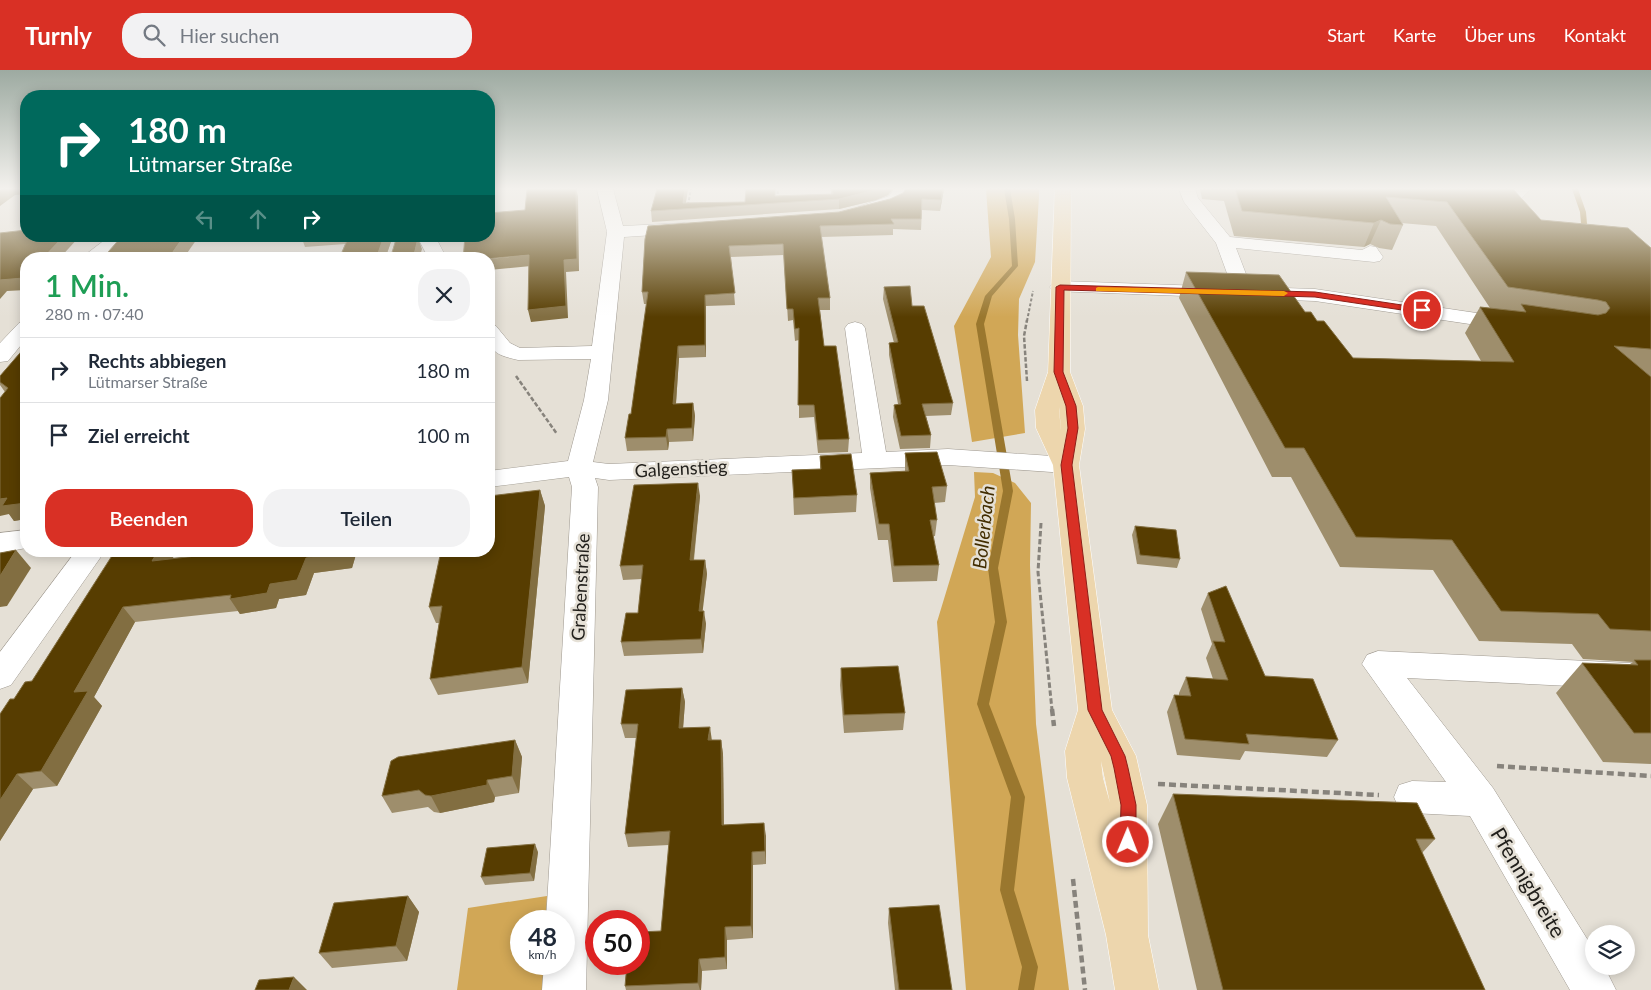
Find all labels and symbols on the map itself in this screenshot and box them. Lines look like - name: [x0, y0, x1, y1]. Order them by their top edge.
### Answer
- pin: [1401, 289, 1443, 331]
- street label: Galgenstieg: [634, 455, 728, 481]
- water label: Bollerbach: [967, 484, 999, 570]
- street label: Grabenstraße: [566, 533, 594, 641]
- position arrow: [1101, 815, 1153, 867]
- street label: Pfennigbreite: [1486, 823, 1572, 941]
- speed limit sign: 50: [585, 910, 650, 975]

